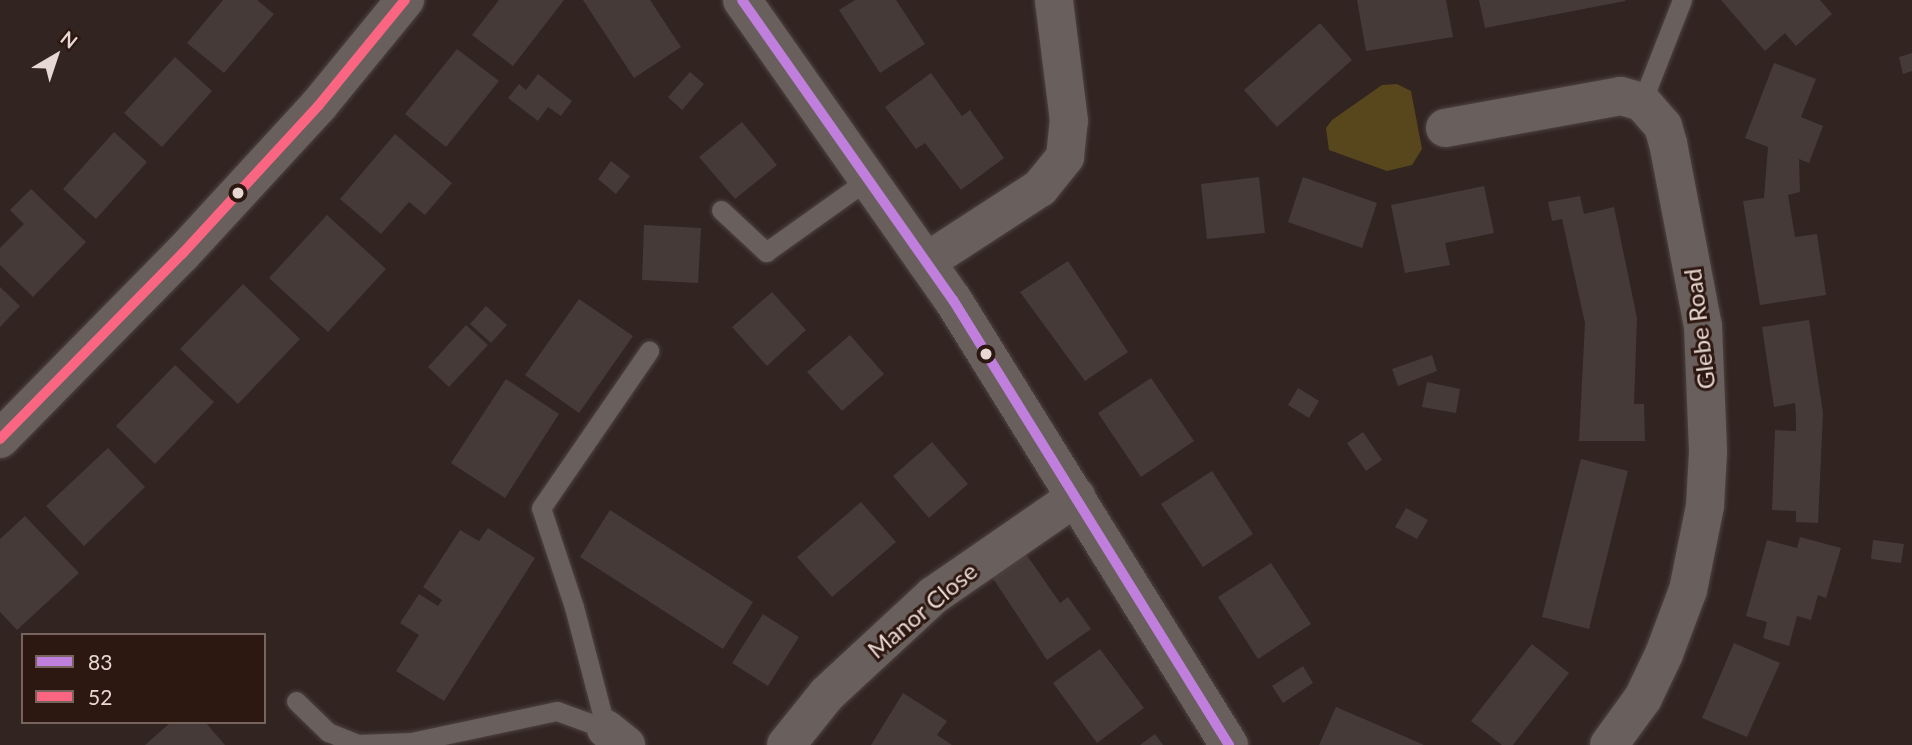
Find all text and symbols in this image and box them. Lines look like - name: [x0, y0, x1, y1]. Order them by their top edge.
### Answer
- north arrow: [21, 21, 91, 91]
- text: N: [57, 26, 82, 53]
- unlabelled marker: [231, 186, 245, 200]
- street label: Glebe Road: [1677, 267, 1721, 391]
- unlabelled marker: [979, 347, 993, 361]
- street label: Manor Close: [861, 556, 983, 664]
- legend: [21, 633, 266, 724]
- text: 83: [88, 649, 112, 674]
- text: 52: [88, 684, 112, 709]

